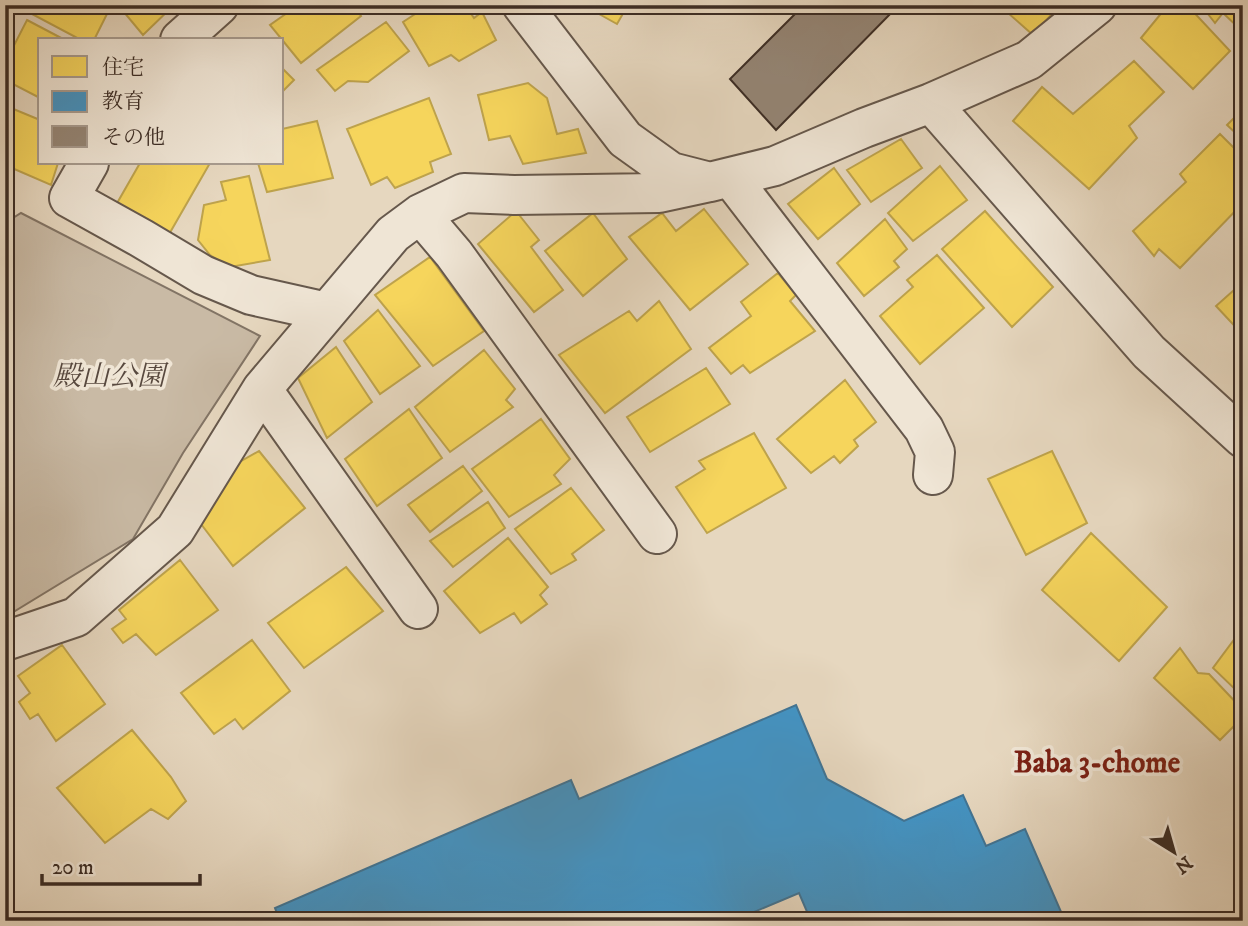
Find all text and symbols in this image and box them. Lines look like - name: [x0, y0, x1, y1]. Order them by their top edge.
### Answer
- legend: [38, 38, 284, 164]
- text: 住宅: [102, 55, 144, 81]
- text: 教育: [102, 89, 144, 115]
- text: その他: [102, 125, 165, 151]
- park label: 殿山公園: [53, 359, 169, 394]
- district label: Baba 3-chome: [1014, 745, 1181, 782]
- north arrow: [1140, 818, 1210, 888]
- scale bar: [42, 842, 200, 886]
- text: N: [1170, 850, 1196, 878]
- text: 20 m: [52, 855, 94, 881]

